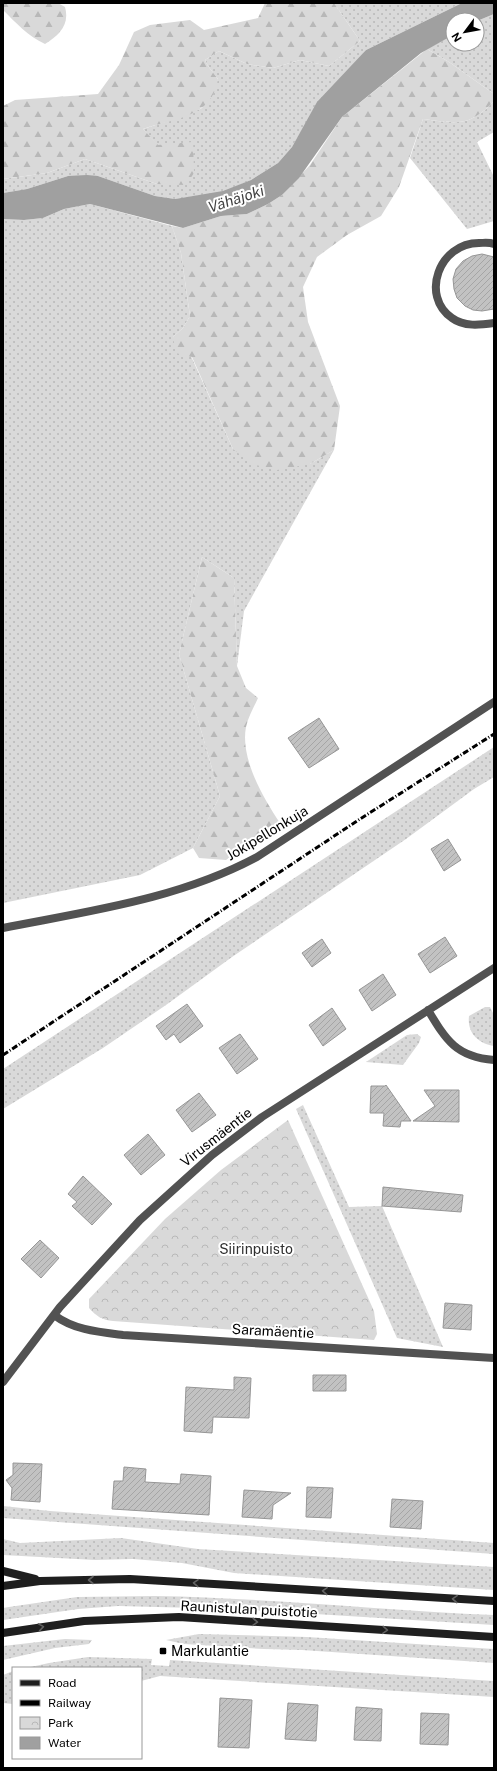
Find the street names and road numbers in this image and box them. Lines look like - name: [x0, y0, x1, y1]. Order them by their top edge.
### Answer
- street label: Jokipellonkuja: [223, 802, 311, 864]
- street label: Virusmäentie: [177, 1104, 255, 1170]
- street label: Saramäentie: [231, 1321, 315, 1341]
- street label: Raunistulan puistotie: [180, 1597, 318, 1621]

